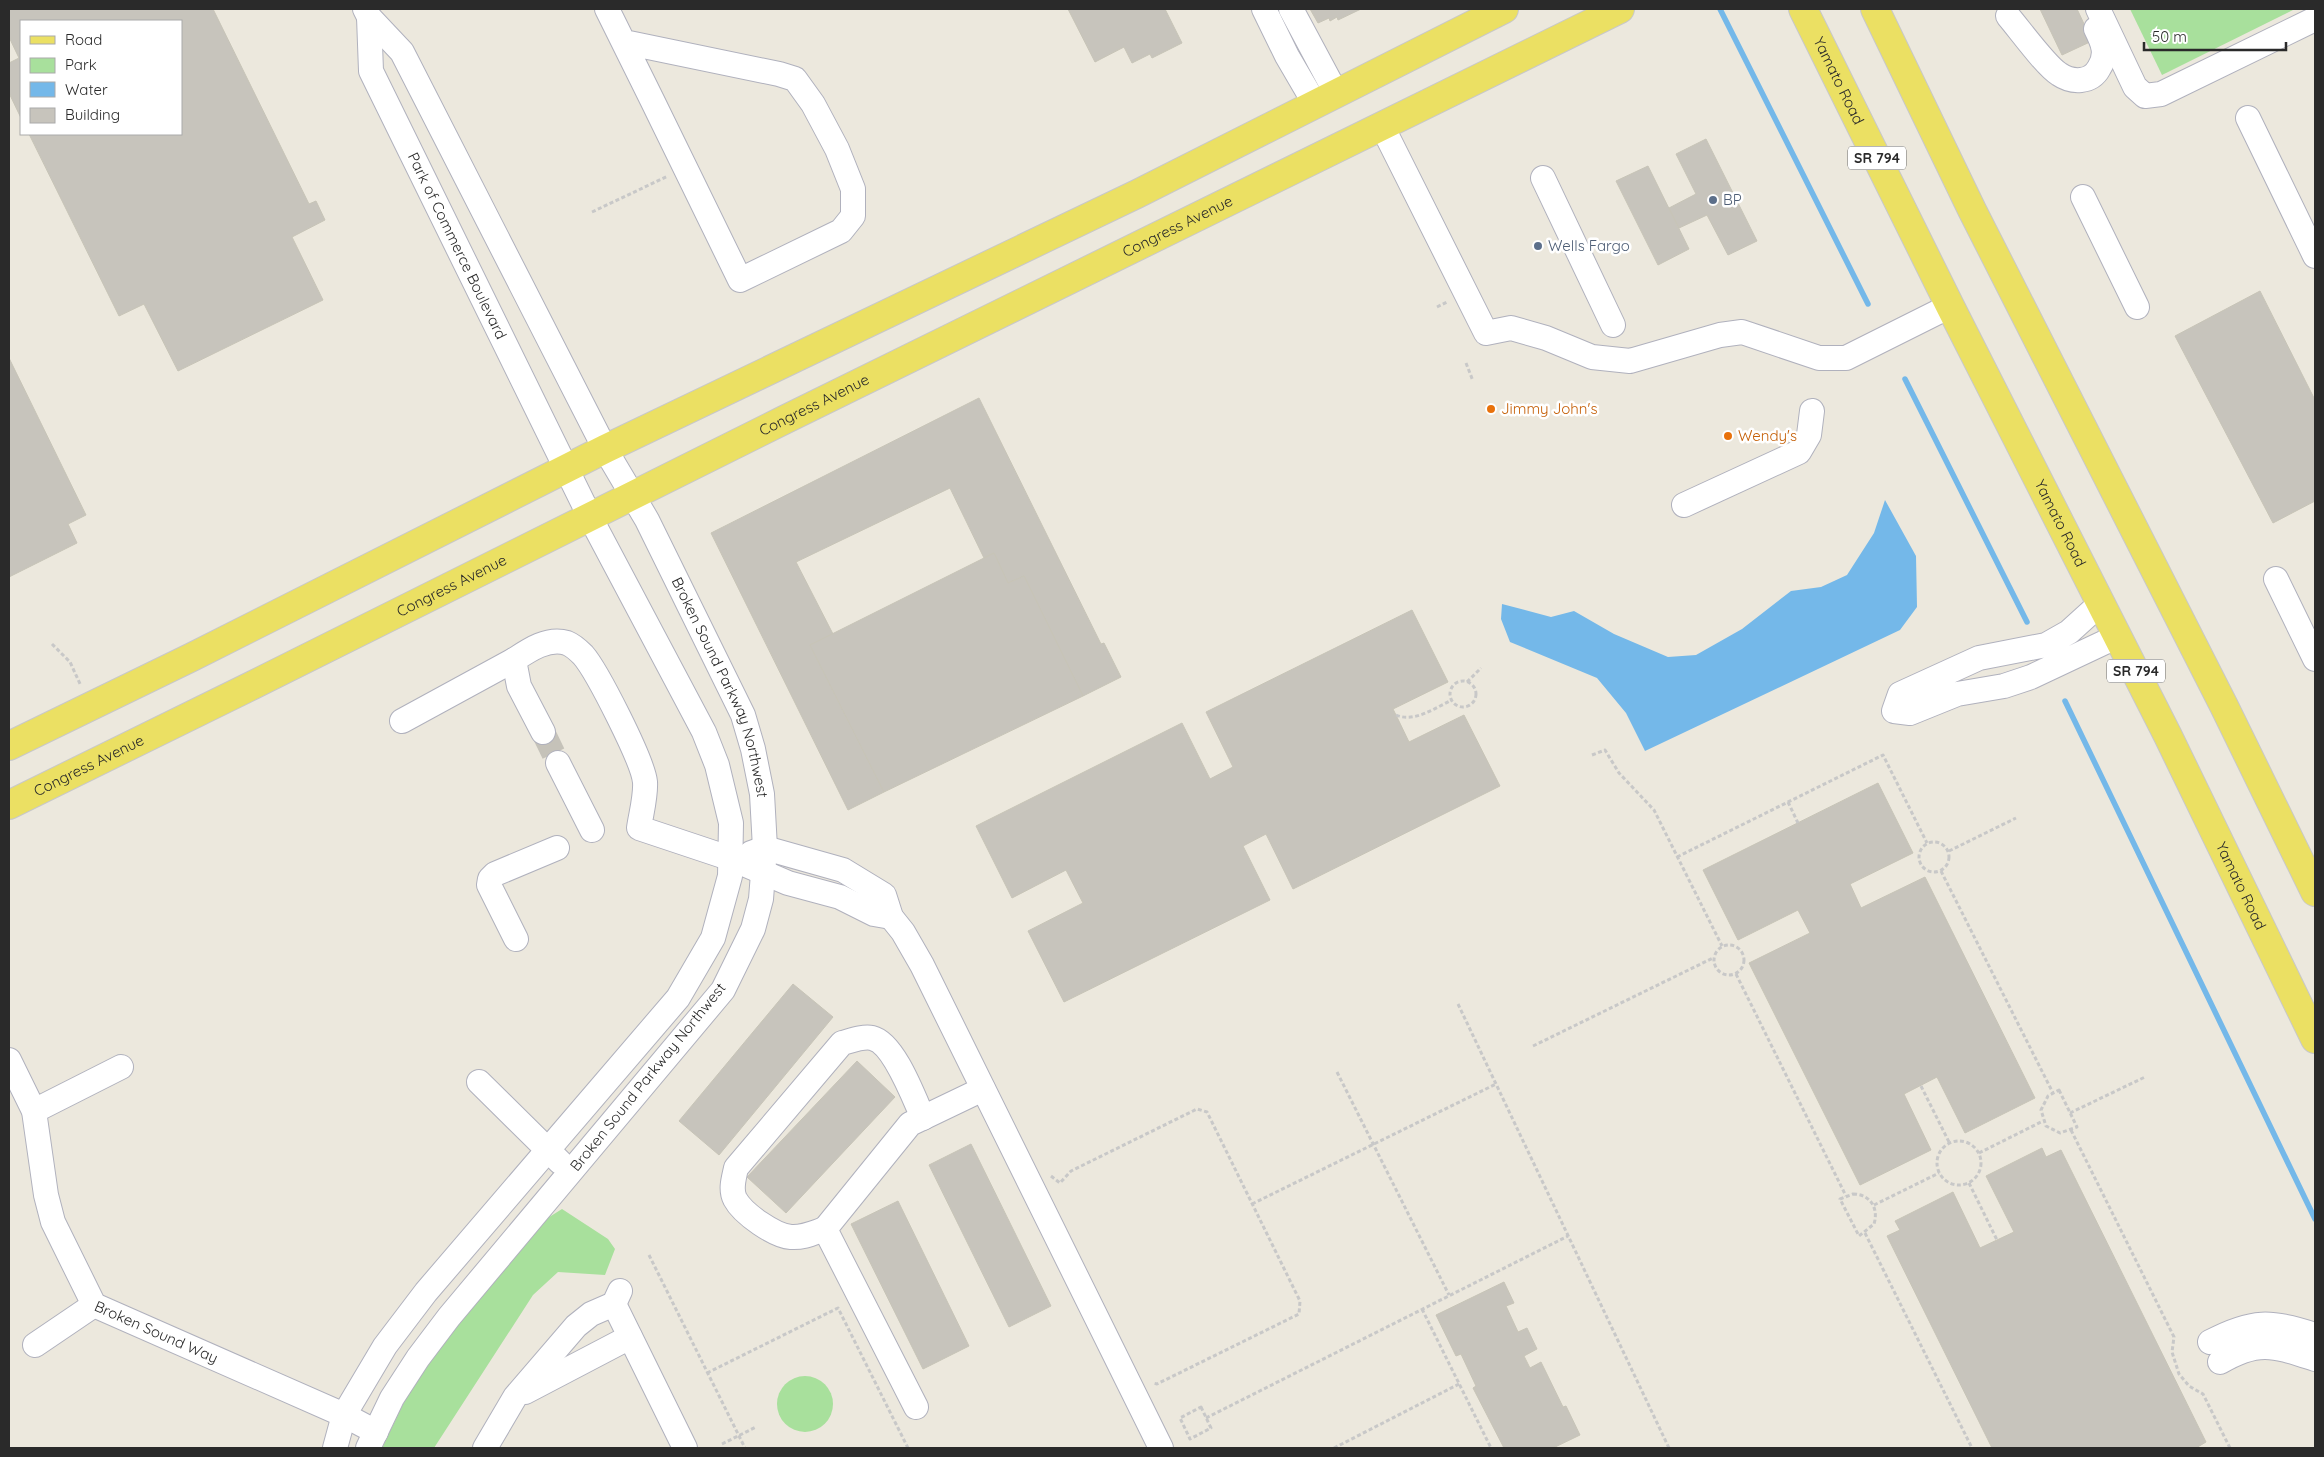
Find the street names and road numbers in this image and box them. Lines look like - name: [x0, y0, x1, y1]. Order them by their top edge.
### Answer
- street label: Yamato Road: [1809, 34, 1869, 127]
- road number: SR 794: [1848, 146, 1906, 170]
- street label: Park of Commerce Boulevard: [404, 149, 511, 342]
- street label: Congress Avenue: [1119, 191, 1236, 261]
- street label: Congress Avenue: [756, 370, 872, 440]
- street label: Yamato Road: [2031, 476, 2091, 570]
- street label: Congress Avenue: [393, 550, 510, 621]
- street label: Broken Sound Parkway Northwest: [668, 574, 772, 798]
- road number: SR 794: [2107, 659, 2165, 682]
- street label: Congress Avenue: [30, 730, 147, 800]
- street label: Yamato Road: [2212, 839, 2270, 933]
- street label: Broken Sound Parkway Northwest: [566, 979, 730, 1175]
- street label: Broken Sound Way: [92, 1296, 221, 1367]

